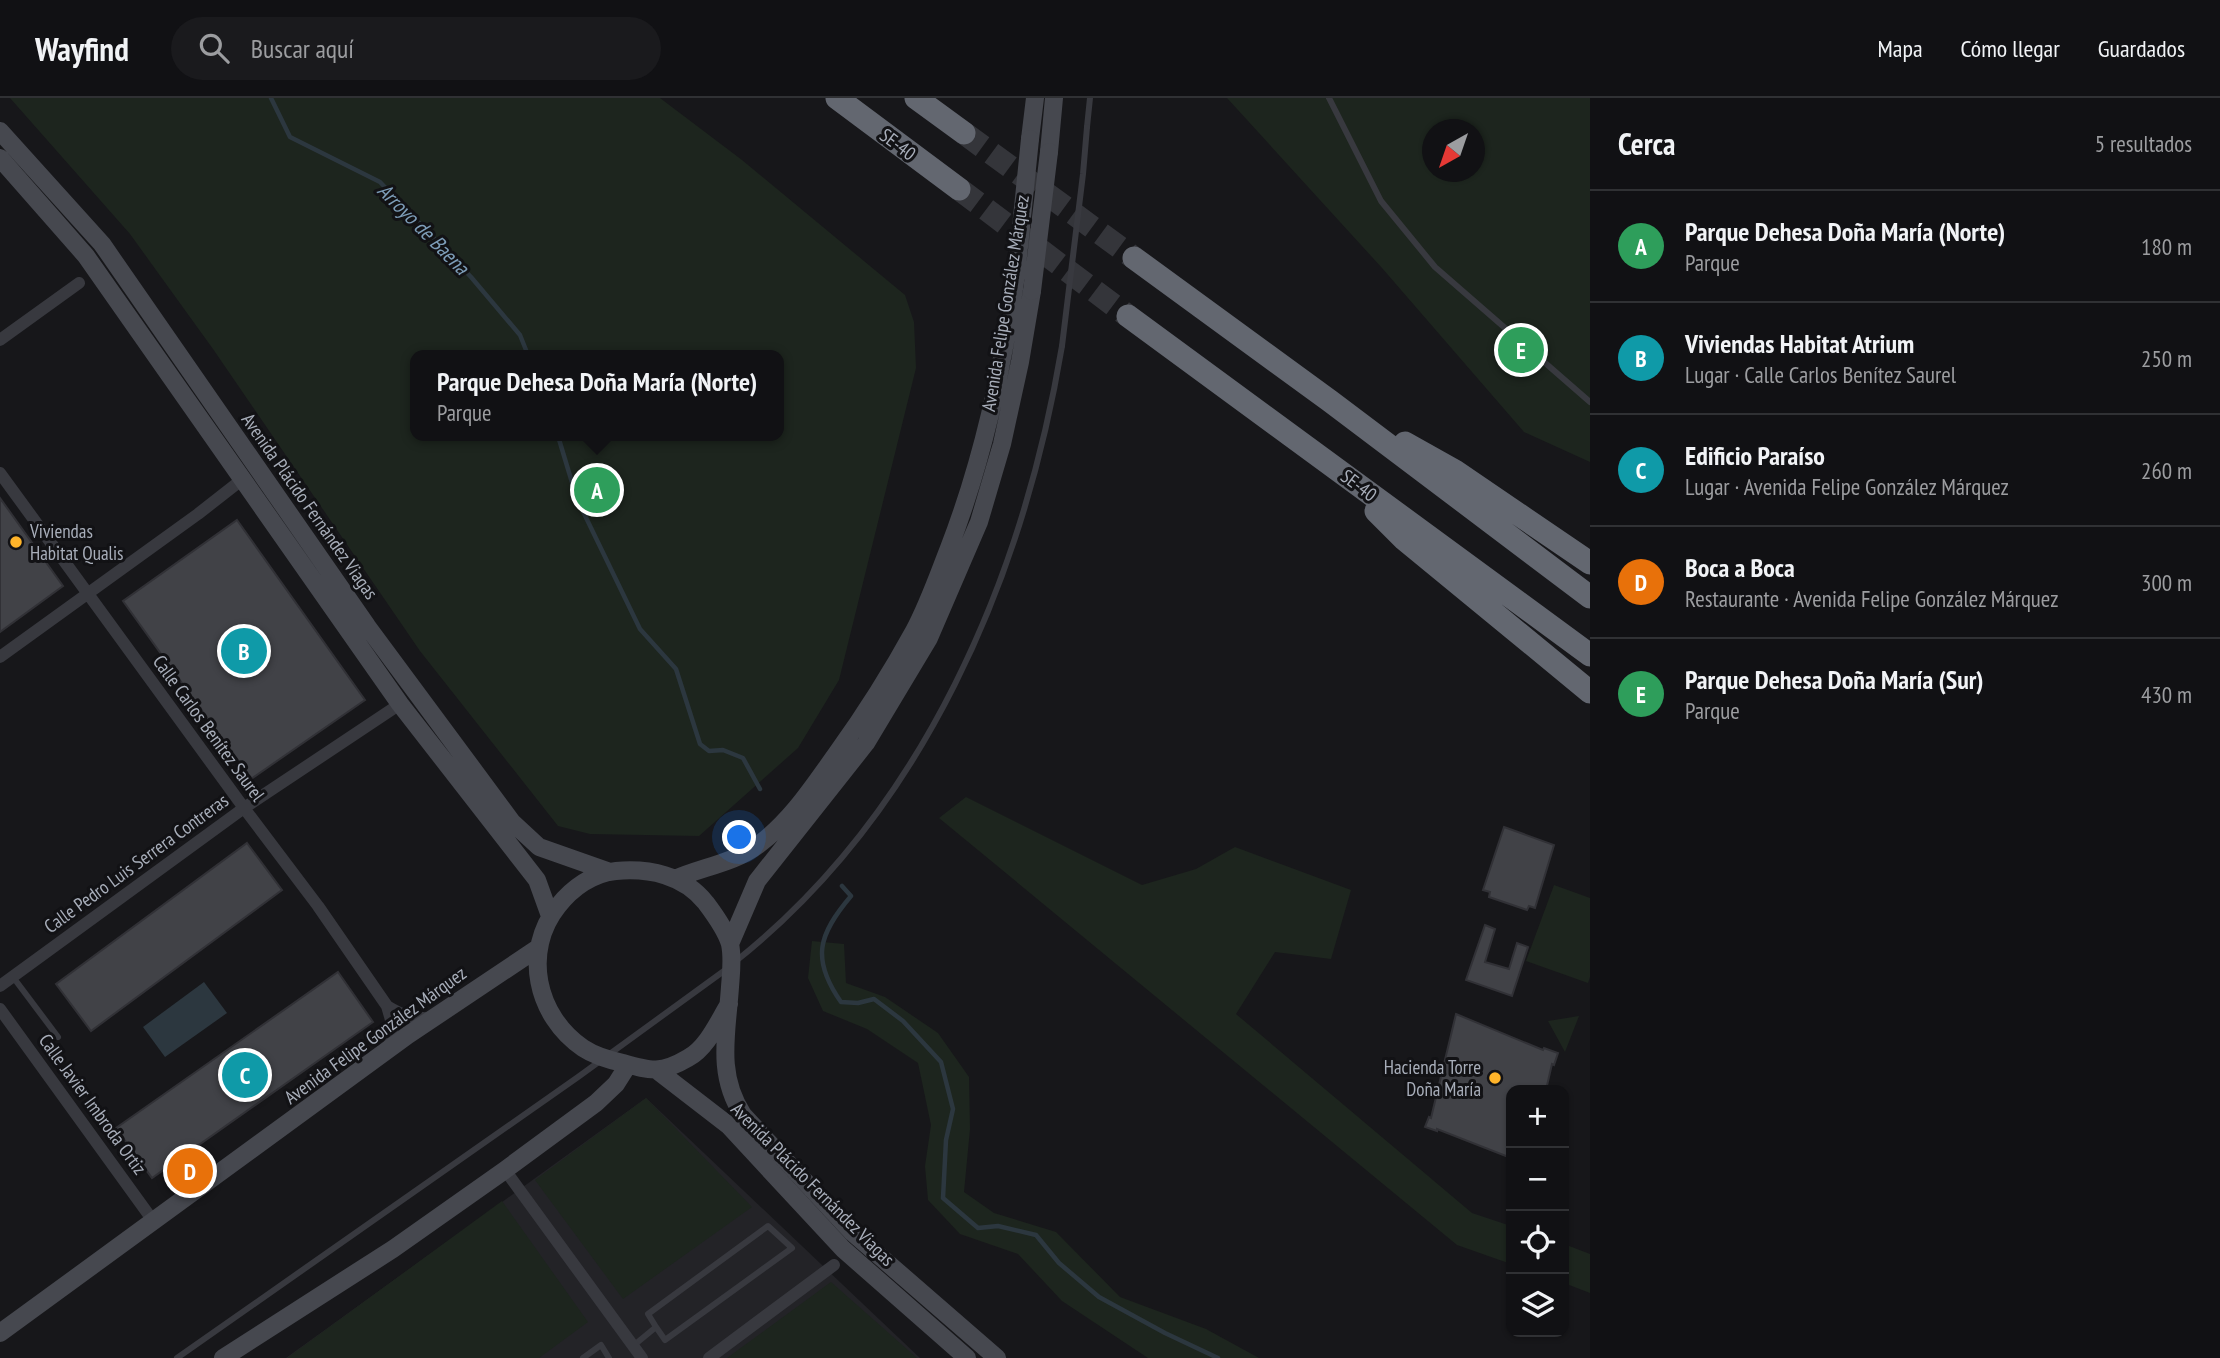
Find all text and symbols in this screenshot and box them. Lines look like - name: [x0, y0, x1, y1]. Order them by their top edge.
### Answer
- search box: [171, 17, 661, 80]
- text: Wayfind: [35, 27, 129, 70]
- icon: search: [195, 29, 233, 67]
- text: Buscar aquí: [251, 32, 354, 65]
- text: Mapa: [1878, 33, 1923, 64]
- text: Cómo llegar: [1961, 33, 2060, 64]
- text: Guardados: [2098, 33, 2185, 64]
- north arrow: [1422, 119, 1485, 182]
- street label: SE-40: [875, 123, 921, 165]
- text: Cerca: [1618, 124, 1675, 163]
- text: 5 resultados: [2095, 129, 2192, 158]
- water label: Arroyo de Baena: [372, 177, 476, 281]
- street label: Avenida Felipe González Márquez: [976, 193, 1034, 413]
- text: Parque Dehesa Doña María (Norte): [1685, 215, 2005, 248]
- text: A: [1635, 232, 1647, 261]
- text: 180 m: [2141, 232, 2192, 261]
- text: Parque: [1685, 248, 1740, 277]
- pin: E: [1498, 324, 1544, 376]
- text: Viviendas Habitat Atrium: [1685, 327, 1914, 360]
- text: B: [1635, 344, 1647, 373]
- text: 250 m: [2141, 344, 2192, 373]
- popup: [410, 350, 784, 441]
- text: Lugar · Calle Carlos Benítez Saurel: [1685, 360, 1956, 389]
- text: Parque Dehesa Doña María (Norte): [437, 365, 757, 398]
- text: Parque: [437, 398, 492, 427]
- street label: Avenida Plácido Fernández Viagas: [237, 408, 383, 604]
- text: Edificio Paraíso: [1685, 439, 1825, 472]
- text: C: [1636, 456, 1646, 485]
- text: 260 m: [2141, 456, 2192, 485]
- pin: A: [574, 464, 620, 516]
- street label: SE-40: [1336, 464, 1382, 506]
- text: Lugar · Avenida Felipe González Márquez: [1685, 472, 2009, 501]
- place label: Viviendas Habitat Qualis: [29, 519, 123, 565]
- marker: Viviendas Habitat Qualis: [8, 534, 24, 550]
- text: Boca a Boca: [1685, 551, 1795, 584]
- text: D: [1635, 568, 1647, 597]
- text: 300 m: [2141, 568, 2192, 597]
- text: Restaurante · Avenida Felipe González Márquez: [1685, 584, 2058, 613]
- pin: B: [221, 625, 267, 677]
- street label: Calle Carlos Benítez Saurel: [148, 650, 270, 806]
- text: Parque Dehesa Doña María (Sur): [1685, 663, 1984, 696]
- text: E: [1636, 680, 1646, 709]
- text: 430 m: [2141, 680, 2192, 709]
- text: Parque: [1685, 696, 1740, 725]
- street label: Calle Pedro Luis Serrera Contreras: [39, 788, 233, 938]
- your location: [722, 820, 756, 854]
- street label: Avenida Felipe González Márquez: [279, 961, 471, 1109]
- street label: Calle Javier Imbroda Ortiz: [34, 1029, 152, 1179]
- pin: C: [222, 1049, 268, 1101]
- place label: Hacienda Torre Doña María: [1384, 1055, 1481, 1101]
- marker: Hacienda Torre Doña María: [1487, 1070, 1503, 1086]
- map controls: [1506, 1085, 1569, 1337]
- button: +: [1506, 1085, 1569, 1148]
- street label: Avenida Plácido Fernández Viagas: [726, 1097, 900, 1271]
- pin: D: [167, 1145, 213, 1197]
- button: −: [1506, 1148, 1569, 1211]
- button: locate: [1506, 1211, 1569, 1274]
- button: layers: [1506, 1274, 1569, 1337]

